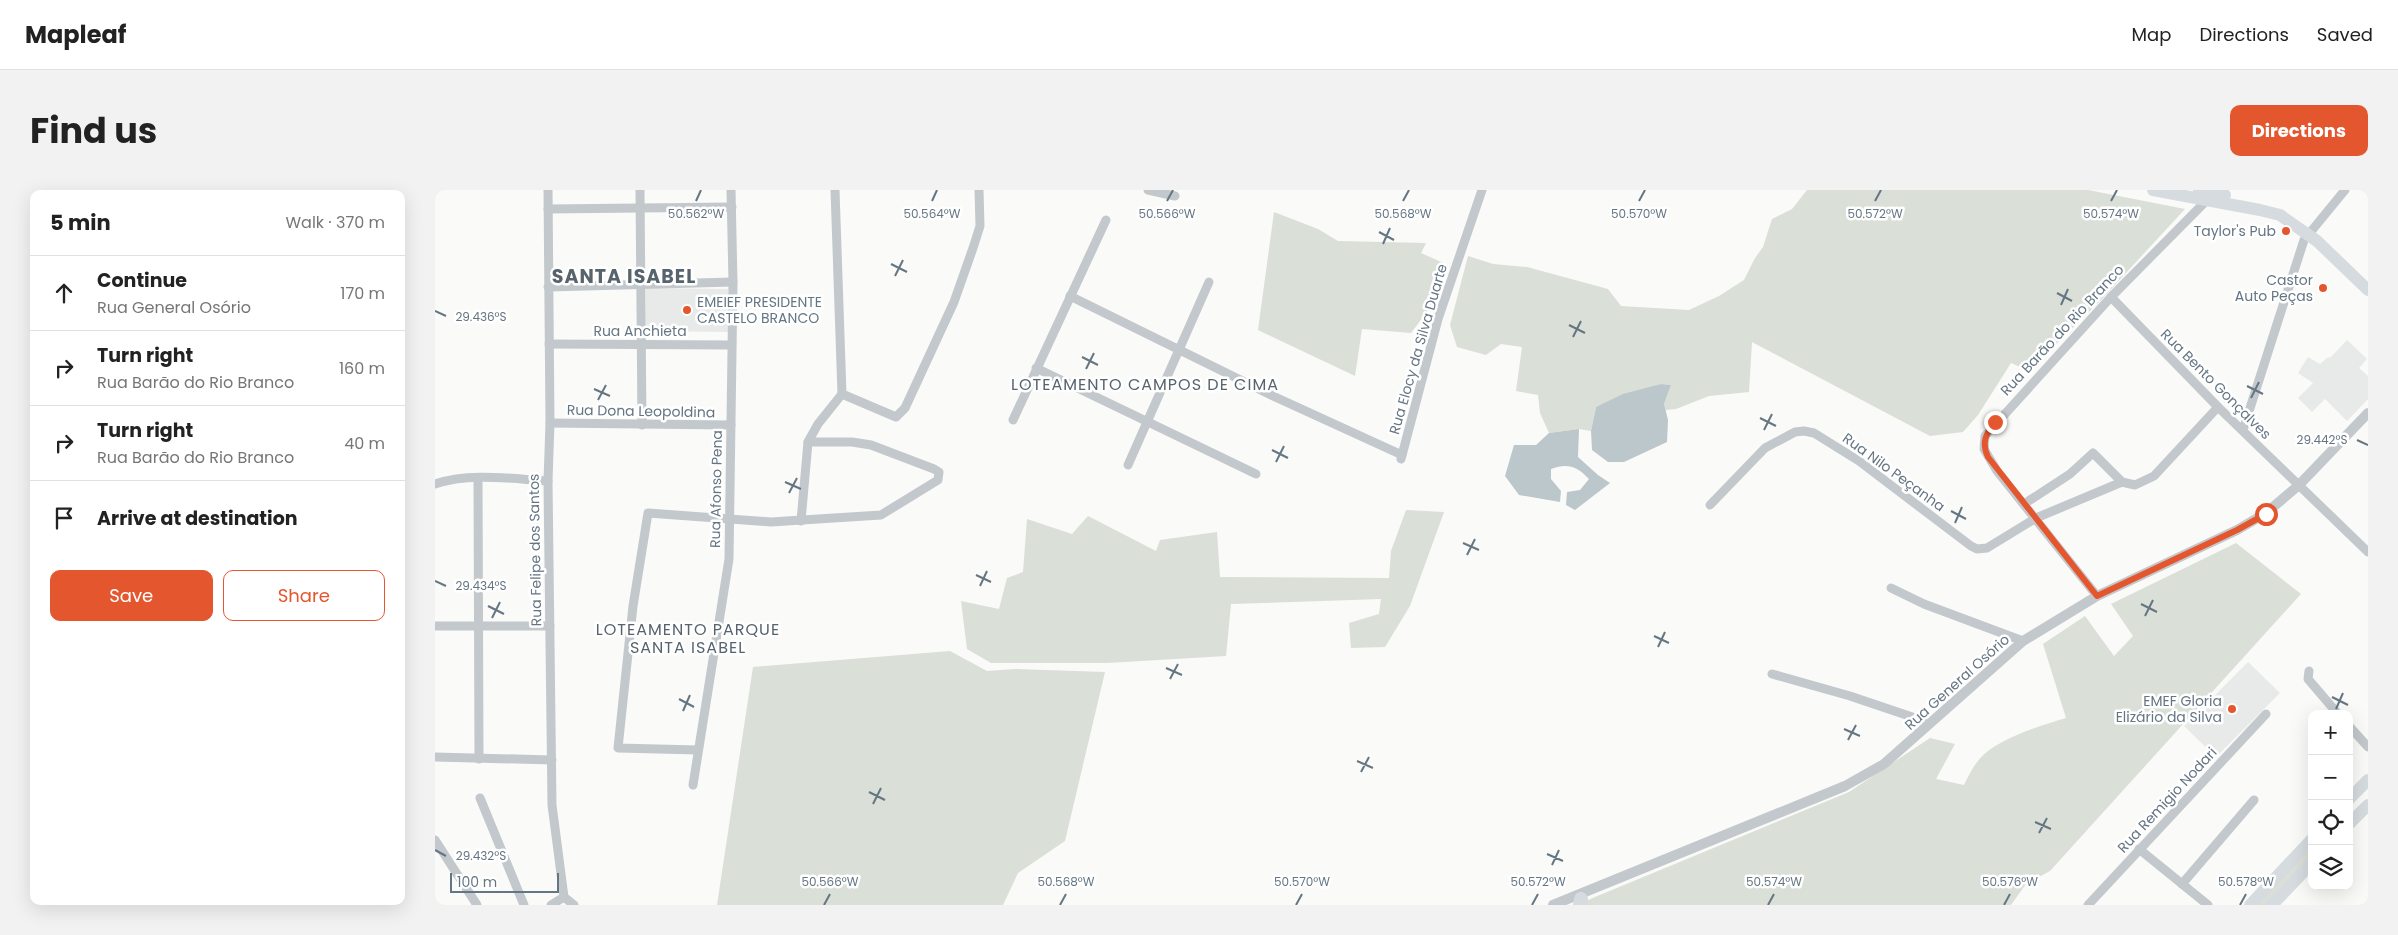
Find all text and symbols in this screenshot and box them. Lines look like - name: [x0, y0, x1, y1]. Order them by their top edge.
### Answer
- text: Mapleaf: [25, 18, 126, 51]
- text: Map: [2132, 22, 2171, 47]
- text: Directions: [2199, 22, 2289, 47]
- text: Saved: [2317, 22, 2373, 47]
- button: Directions: [2230, 105, 2368, 156]
- text: Find us: [30, 106, 157, 155]
- text: 50.562°W: [668, 205, 724, 222]
- text: 50.564°W: [904, 205, 961, 222]
- text: 50.566°W: [1138, 205, 1196, 222]
- text: 50.568°W: [1375, 205, 1432, 222]
- text: 50.570°W: [1611, 205, 1667, 222]
- text: 50.572°W: [1847, 205, 1903, 222]
- text: 50.574°W: [2083, 205, 2139, 222]
- text: 5 min: [50, 208, 111, 237]
- text: Walk · 370 m: [285, 211, 385, 234]
- place label: Taylor's Pub: [2194, 221, 2276, 241]
- marker: Taylor's Pub: [2280, 225, 2292, 237]
- street label: Rua Barão do Rio Branco: [1996, 260, 2128, 400]
- street label: Rua Elocy da Silva Duarte: [1384, 261, 1452, 437]
- district label: SANTA ISABEL: [552, 263, 696, 290]
- text: Continue: [97, 267, 187, 294]
- place label: Castor Auto Peças: [2235, 270, 2313, 306]
- icon: ahead: [50, 279, 78, 307]
- text: 170 m: [340, 282, 385, 305]
- marker: Castor Auto Peças: [2317, 282, 2329, 294]
- place label: EMEIEF PRESIDENTE CASTELO BRANCO: [697, 292, 822, 328]
- text: Rua General Osório: [97, 296, 251, 319]
- marker: EMEIEF PRESIDENTE CASTELO BRANCO: [681, 304, 693, 316]
- text: 29.436°S: [455, 308, 507, 325]
- street label: Rua Anchieta: [593, 321, 687, 341]
- street label: Rua Bento Gonçalves: [2156, 324, 2276, 444]
- text: Turn right: [97, 342, 193, 369]
- icon: right: [50, 354, 78, 382]
- text: 160 m: [339, 357, 385, 380]
- text: Rua Barão do Rio Branco: [97, 371, 294, 394]
- district label: LOTEAMENTO CAMPOS DE CIMA: [1011, 373, 1279, 396]
- street label: Rua Dona Leopoldina: [567, 400, 715, 422]
- route end: [1984, 411, 2007, 434]
- text: Turn right: [97, 417, 193, 444]
- street label: Rua Nilo Peçanha: [1839, 428, 1949, 516]
- icon: right: [50, 429, 78, 457]
- street label: Rua Afonso Pena: [705, 430, 727, 548]
- text: 29.442°S: [2297, 431, 2347, 448]
- text: 40 m: [344, 432, 385, 455]
- text: Rua Barão do Rio Branco: [97, 446, 294, 469]
- street label: Rua Felipe dos Santos: [524, 474, 546, 626]
- route start: [2255, 503, 2278, 526]
- icon: arrive: [50, 504, 78, 532]
- text: Arrive at destination: [97, 505, 298, 532]
- button: Save: [50, 570, 213, 621]
- button: Share: [223, 570, 385, 621]
- text: 29.434°S: [455, 577, 507, 594]
- district label: LOTEAMENTO PARQUE SANTA ISABEL: [596, 618, 780, 659]
- street label: Rua General Osório: [1900, 629, 2014, 734]
- place label: EMEF Gloria Elizário da Silva: [2116, 691, 2222, 727]
- marker: EMEF Gloria Elizário da Silva: [2226, 703, 2238, 715]
- map controls: [2308, 710, 2353, 890]
- button: +: [2308, 710, 2353, 755]
- street label: Rua Remigio Nodari: [2113, 743, 2221, 857]
- button: −: [2308, 755, 2353, 800]
- button: locate: [2308, 800, 2353, 845]
- button: layers: [2308, 845, 2353, 890]
- text: 29.432°S: [456, 847, 506, 864]
- scale bar: [450, 870, 559, 893]
- text: 100 m: [457, 872, 497, 892]
- text: 50.566°W: [801, 873, 859, 890]
- text: 50.568°W: [1038, 873, 1095, 890]
- text: 50.570°W: [1274, 873, 1330, 890]
- text: 50.572°W: [1510, 873, 1566, 890]
- text: 50.574°W: [1746, 873, 1802, 890]
- text: 50.576°W: [1982, 873, 2038, 890]
- text: 50.578°W: [2218, 873, 2274, 890]

